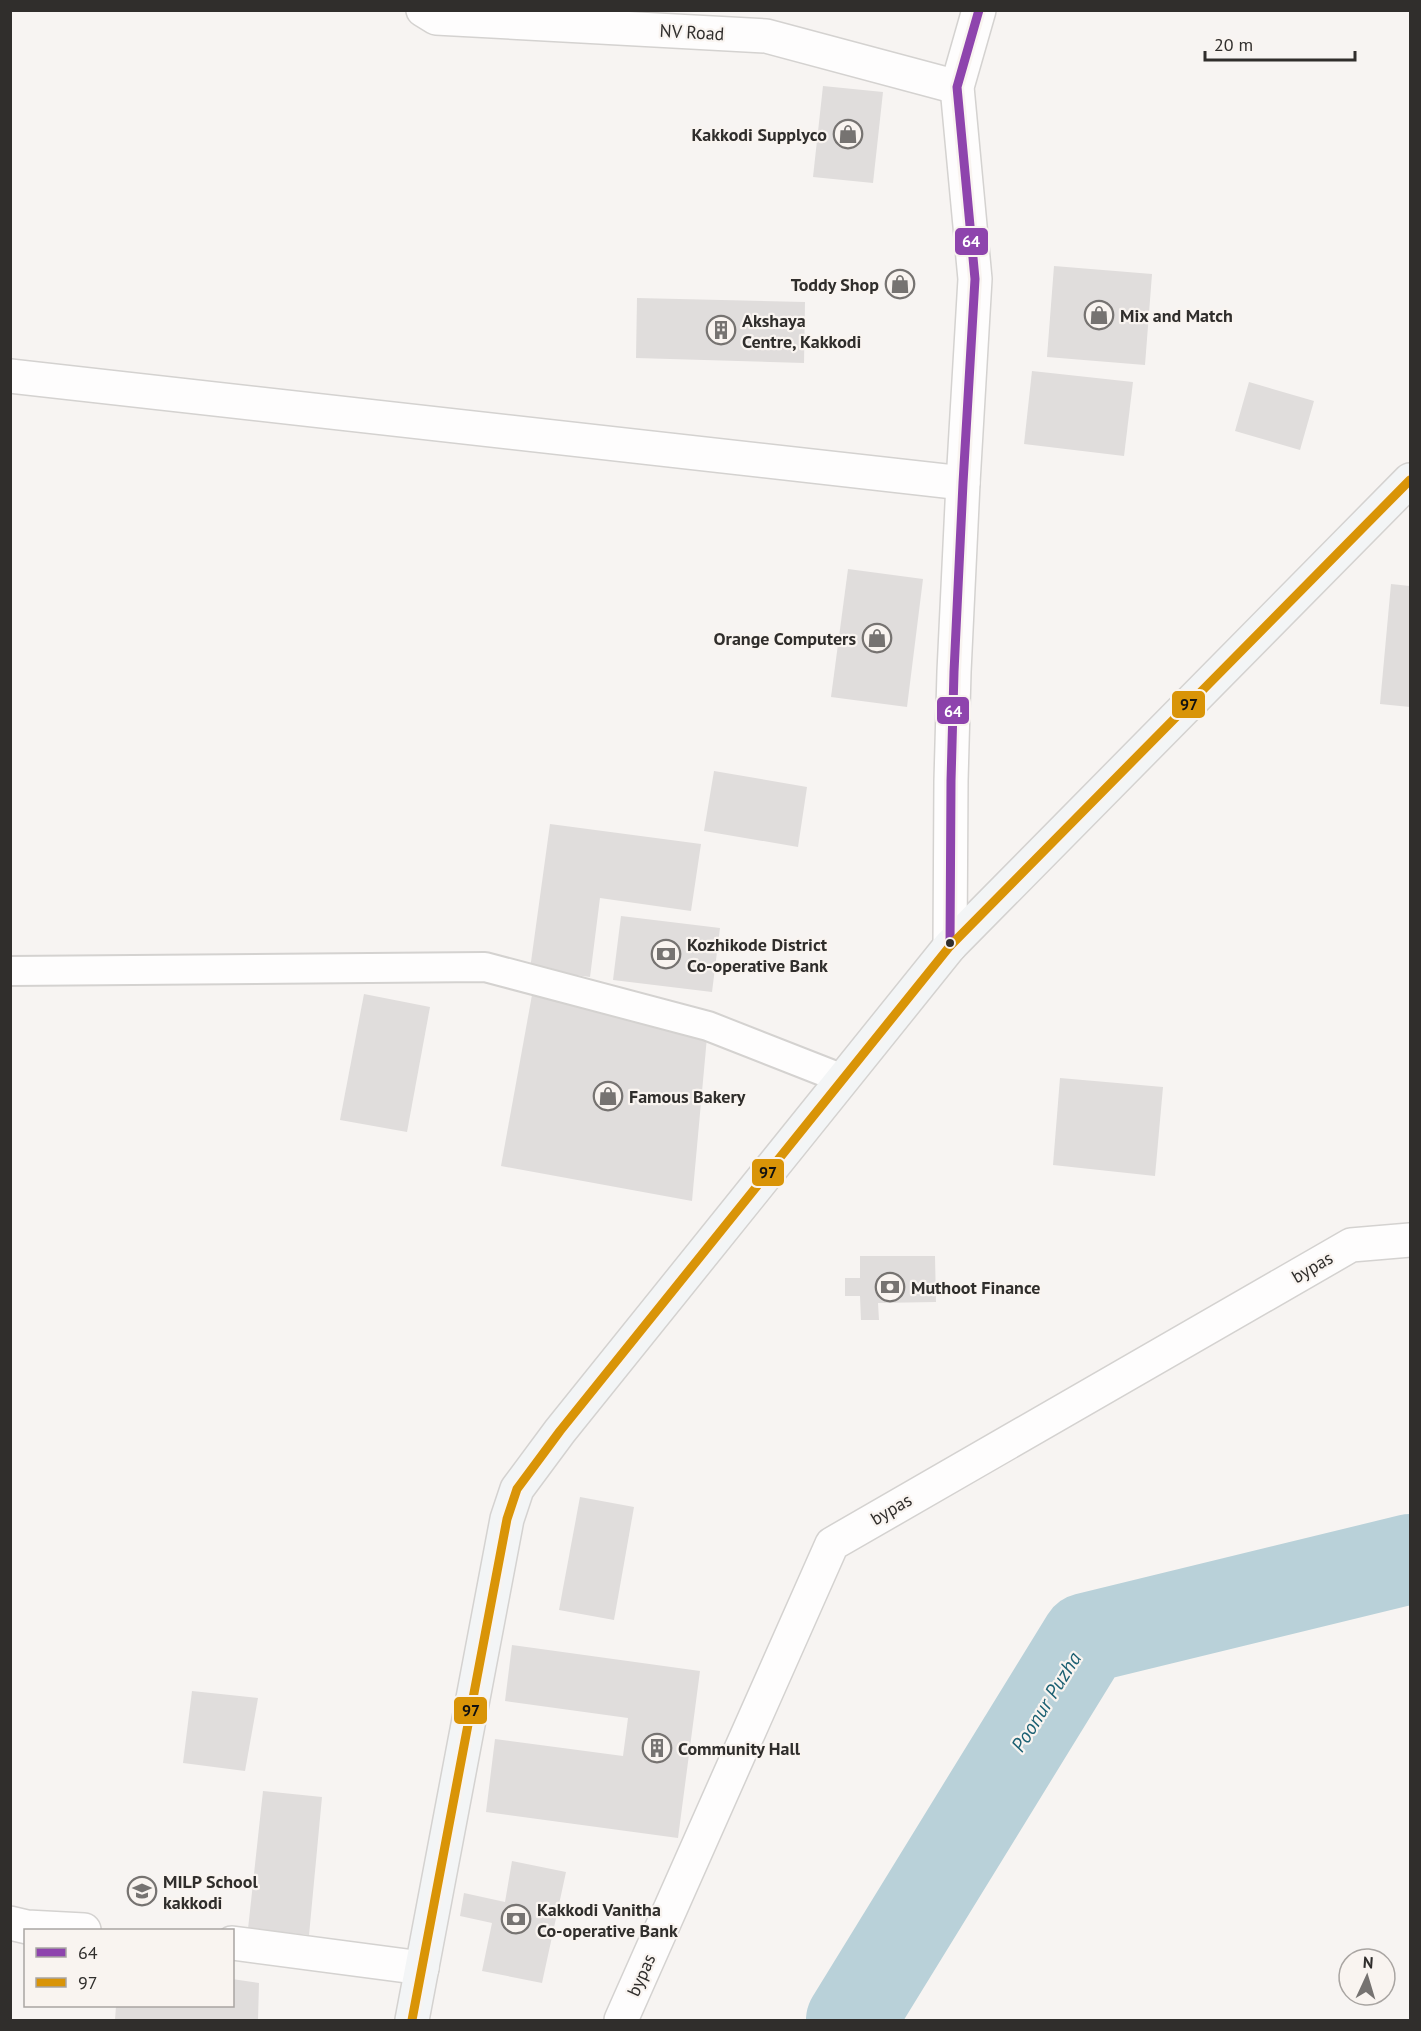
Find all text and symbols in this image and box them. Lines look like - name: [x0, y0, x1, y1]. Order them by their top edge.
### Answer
- street label: NV Road: [659, 19, 725, 45]
- scale bar: [1205, 24, 1355, 62]
- text: 20 m: [1214, 33, 1253, 56]
- shop icon: Kakkodi Supplyco: [832, 118, 864, 150]
- place label: Kakkodi Supplyco: [691, 123, 827, 146]
- line badge: 64: [954, 227, 989, 256]
- text: 64: [962, 231, 980, 251]
- shop icon: Toddy Shop: [884, 268, 916, 300]
- place label: Toddy Shop: [791, 273, 879, 296]
- shop icon: Mix and Match: [1083, 299, 1115, 331]
- place label: Mix and Match: [1120, 304, 1233, 327]
- place label: Akshaya Centre, Kakkodi: [742, 309, 861, 353]
- building icon: Akshaya Centre, Kakkodi: [705, 314, 737, 346]
- shop icon: Orange Computers: [861, 622, 893, 654]
- place label: Orange Computers: [714, 627, 856, 650]
- line badge: 97: [1171, 690, 1206, 719]
- text: 97: [1180, 694, 1198, 714]
- line badge: 64: [936, 696, 970, 725]
- text: 64: [944, 701, 962, 721]
- place label: Kozhikode District Co-operative Bank: [687, 933, 828, 977]
- unlabelled marker: [944, 937, 956, 949]
- bank icon: Kozhikode District Co-operative Bank: [650, 938, 682, 970]
- shop icon: Famous Bakery: [592, 1080, 624, 1112]
- place label: Famous Bakery: [629, 1085, 746, 1108]
- line badge: 97: [751, 1158, 785, 1187]
- text: 97: [759, 1162, 777, 1182]
- street label: bypas: [1287, 1246, 1337, 1288]
- bank icon: Muthoot Finance: [874, 1271, 906, 1303]
- place label: Muthoot Finance: [911, 1276, 1041, 1299]
- street label: bypas: [866, 1488, 916, 1530]
- water label: Poonur Puzha: [1005, 1647, 1087, 1757]
- line badge: 97: [453, 1696, 488, 1725]
- text: 97: [462, 1700, 480, 1720]
- building icon: Community Hall: [641, 1732, 673, 1764]
- place label: Community Hall: [678, 1737, 801, 1760]
- place label: MILP School kakkodi: [163, 1870, 258, 1914]
- school or university icon: MILP School kakkodi: [126, 1875, 158, 1907]
- place label: Kakkodi Vanitha Co-operative Bank: [537, 1898, 678, 1942]
- bank icon: Kakkodi Vanitha Co-operative Bank: [500, 1903, 532, 1935]
- legend: [24, 1929, 234, 2007]
- text: 64: [78, 1941, 98, 1964]
- north arrow: [1337, 1947, 1397, 2007]
- street label: bypas: [622, 1950, 660, 2000]
- text: N: [1362, 1952, 1374, 1972]
- text: 97: [78, 1971, 98, 1994]

